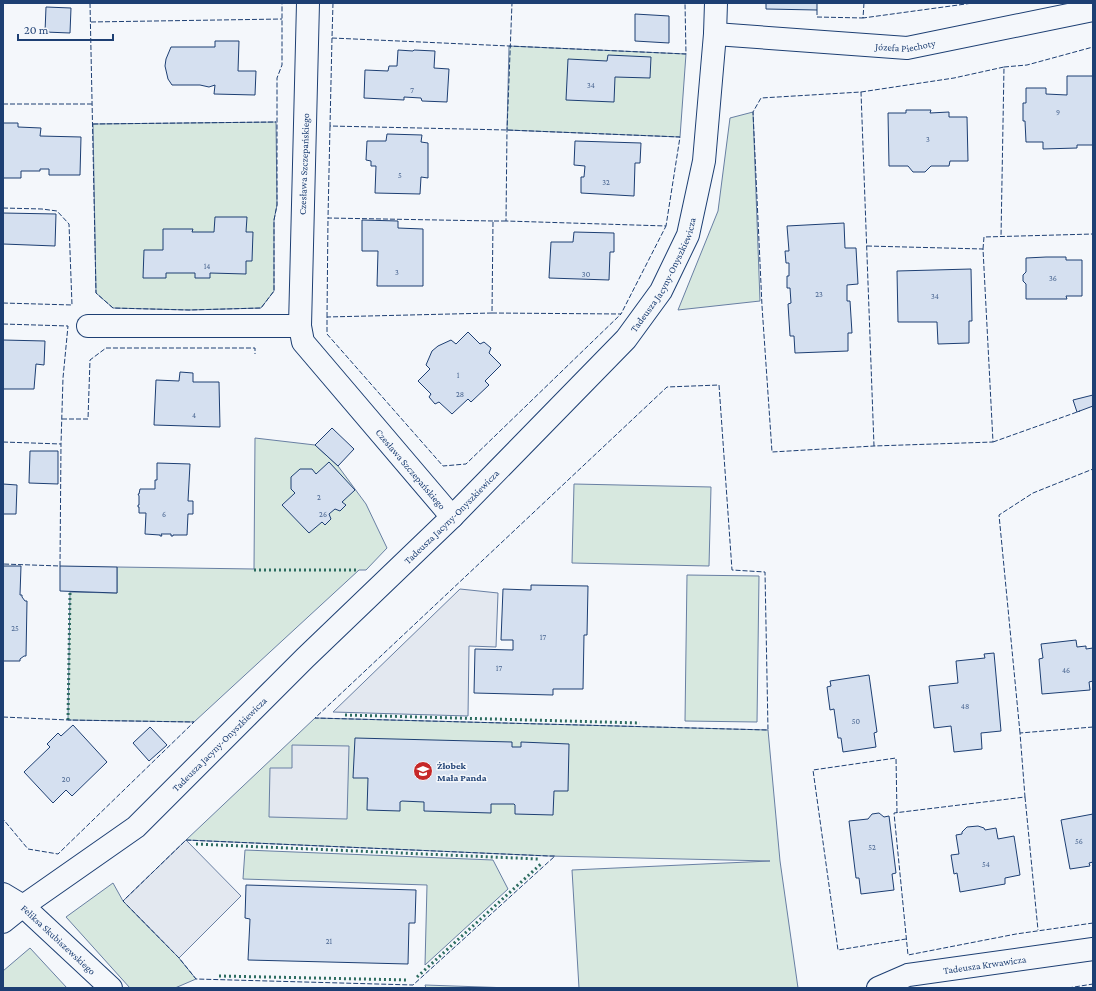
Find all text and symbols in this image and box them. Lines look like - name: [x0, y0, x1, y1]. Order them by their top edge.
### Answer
- scale bar: [18, 16, 113, 42]
- text: 20 m: [24, 23, 49, 37]
- street label: Józefa Piechoty: [874, 37, 937, 54]
- house number: 34: [587, 81, 595, 90]
- house number: 7: [410, 86, 414, 95]
- house number: 9: [1056, 108, 1060, 117]
- street label: Czesława Szczepańskiego: [297, 113, 311, 215]
- house number: 3: [926, 135, 930, 144]
- house number: 5: [398, 171, 402, 180]
- house number: 32: [602, 178, 610, 187]
- street label: Tadeusza Jacyny-Onyszkiewicza: [628, 216, 697, 334]
- house number: 14: [204, 262, 210, 271]
- house number: 3: [395, 268, 399, 277]
- house number: 30: [582, 270, 591, 279]
- house number: 36: [1049, 274, 1057, 283]
- house number: 23: [815, 290, 823, 299]
- house number: 34: [931, 292, 939, 301]
- house number: 1: [457, 371, 460, 380]
- house number: 28: [456, 390, 464, 399]
- house number: 4: [192, 411, 196, 420]
- street label: Czesława Szczepańskiego: [374, 426, 448, 511]
- street label: Tadeusza Jacyny-Onyszkiewicza: [401, 467, 501, 566]
- house number: 2: [317, 493, 321, 502]
- house number: 6: [162, 510, 166, 519]
- house number: 26: [319, 510, 327, 519]
- house number: 25: [11, 624, 19, 633]
- house number: 17: [540, 633, 546, 642]
- house number: 17: [496, 664, 502, 673]
- house number: 46: [1062, 666, 1070, 675]
- street label: Tadeusza Jacyny-Onyszkiewicza: [170, 694, 269, 793]
- house number: 48: [961, 702, 969, 711]
- house number: 50: [852, 717, 861, 726]
- school or university icon: Żłobek Mała Panda: [412, 760, 434, 782]
- place label: Żłobek Mała Panda: [437, 760, 487, 783]
- house number: 20: [62, 775, 71, 784]
- house number: 56: [1075, 837, 1083, 846]
- house number: 52: [868, 843, 876, 852]
- house number: 54: [982, 860, 990, 869]
- street label: Feliksa Skubiszewskiego: [19, 902, 98, 976]
- house number: 21: [326, 937, 333, 946]
- street label: Tadeusza Krwawicza: [942, 953, 1027, 976]

